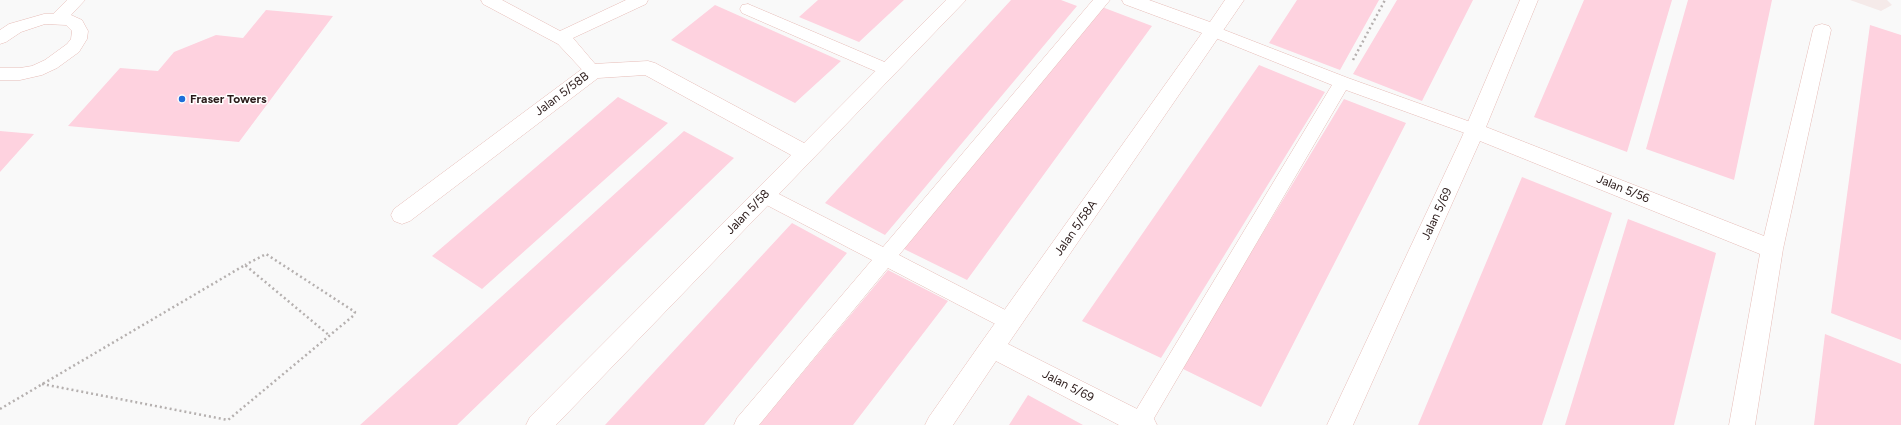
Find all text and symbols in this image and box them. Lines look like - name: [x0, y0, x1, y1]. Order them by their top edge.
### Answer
- street label: Jalan 5/58B: [532, 69, 592, 119]
- place label: Fraser Towers: [190, 92, 267, 106]
- marker: Fraser Towers: [177, 94, 187, 104]
- street label: Jalan 5/56: [1594, 172, 1652, 206]
- street label: Jalan 5/69: [1419, 186, 1455, 242]
- street label: Jalan 5/58: [723, 187, 773, 237]
- street label: Jalan 5/58A: [1052, 197, 1100, 259]
- street label: Jalan 5/69: [1040, 367, 1096, 405]

